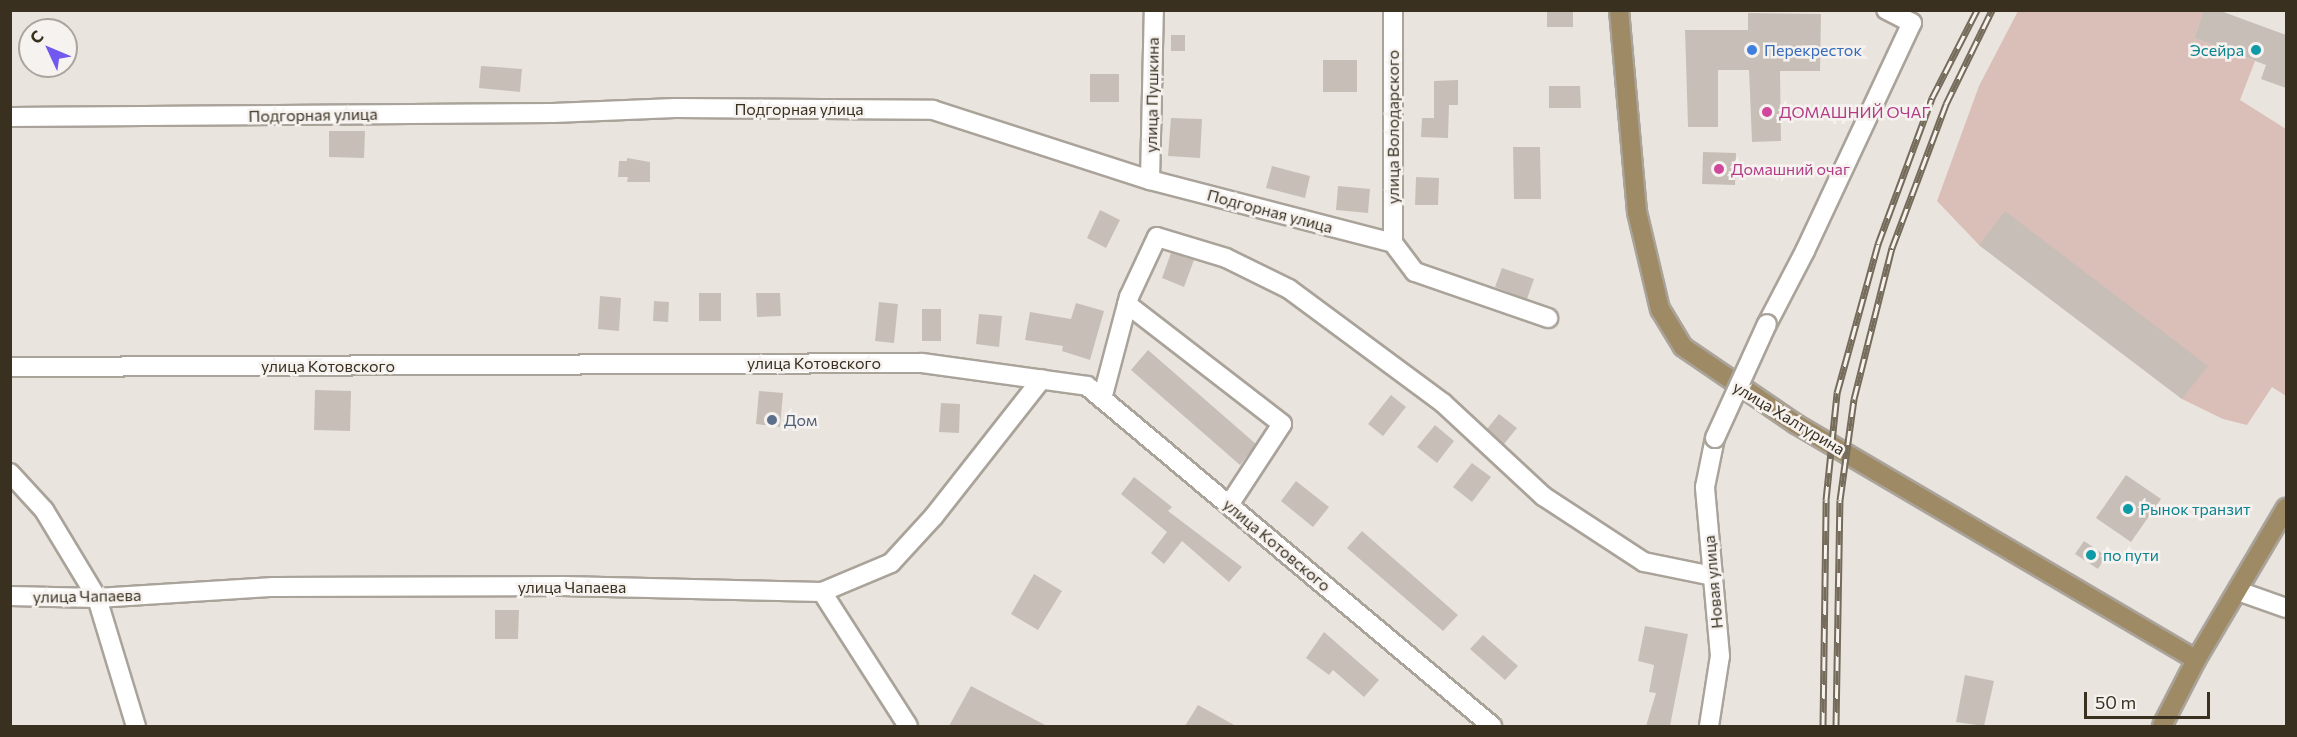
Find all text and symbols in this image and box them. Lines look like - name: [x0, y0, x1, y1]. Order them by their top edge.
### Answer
- north arrow: [18, 18, 78, 78]
- text: С: [25, 26, 47, 47]
- street label: улица Пушкина: [1141, 37, 1163, 153]
- place label: Перекресток: [1764, 40, 1862, 60]
- place label: Эсейра: [2190, 40, 2244, 60]
- marker: Перекресток: [1745, 43, 1759, 57]
- marker: Эсейра: [2249, 43, 2263, 57]
- street label: улица Володарского: [1383, 50, 1403, 204]
- street label: Подгорная улица: [734, 99, 864, 119]
- place label: ДОМАШНИЙ ОЧАГ: [1779, 102, 1931, 122]
- street label: Подгорная улица: [248, 104, 378, 126]
- marker: ДОМАШНИЙ ОЧАГ: [1760, 105, 1774, 119]
- place label: Домашний очаг: [1731, 159, 1850, 179]
- marker: Домашний очаг: [1712, 162, 1726, 176]
- street label: Подгорная улица: [1205, 185, 1335, 237]
- street label: улица Котовского: [747, 353, 881, 373]
- street label: улица Котовского: [261, 356, 395, 376]
- street label: улица Халтурина: [1730, 377, 1848, 459]
- place label: Дом: [784, 410, 817, 430]
- marker: Дом: [765, 413, 779, 427]
- street label: улица Котовского: [1219, 495, 1335, 595]
- place label: Рынок транзит: [2140, 499, 2251, 519]
- marker: Рынок транзит: [2121, 502, 2135, 516]
- street label: Новая улица: [1699, 535, 1727, 629]
- place label: по пути: [2103, 545, 2159, 565]
- marker: по пути: [2084, 548, 2098, 562]
- street label: улица Чапаева: [518, 577, 626, 597]
- street label: улица Чапаева: [33, 585, 141, 607]
- scale bar: [2087, 680, 2213, 718]
- text: 50 m: [2095, 691, 2136, 713]

